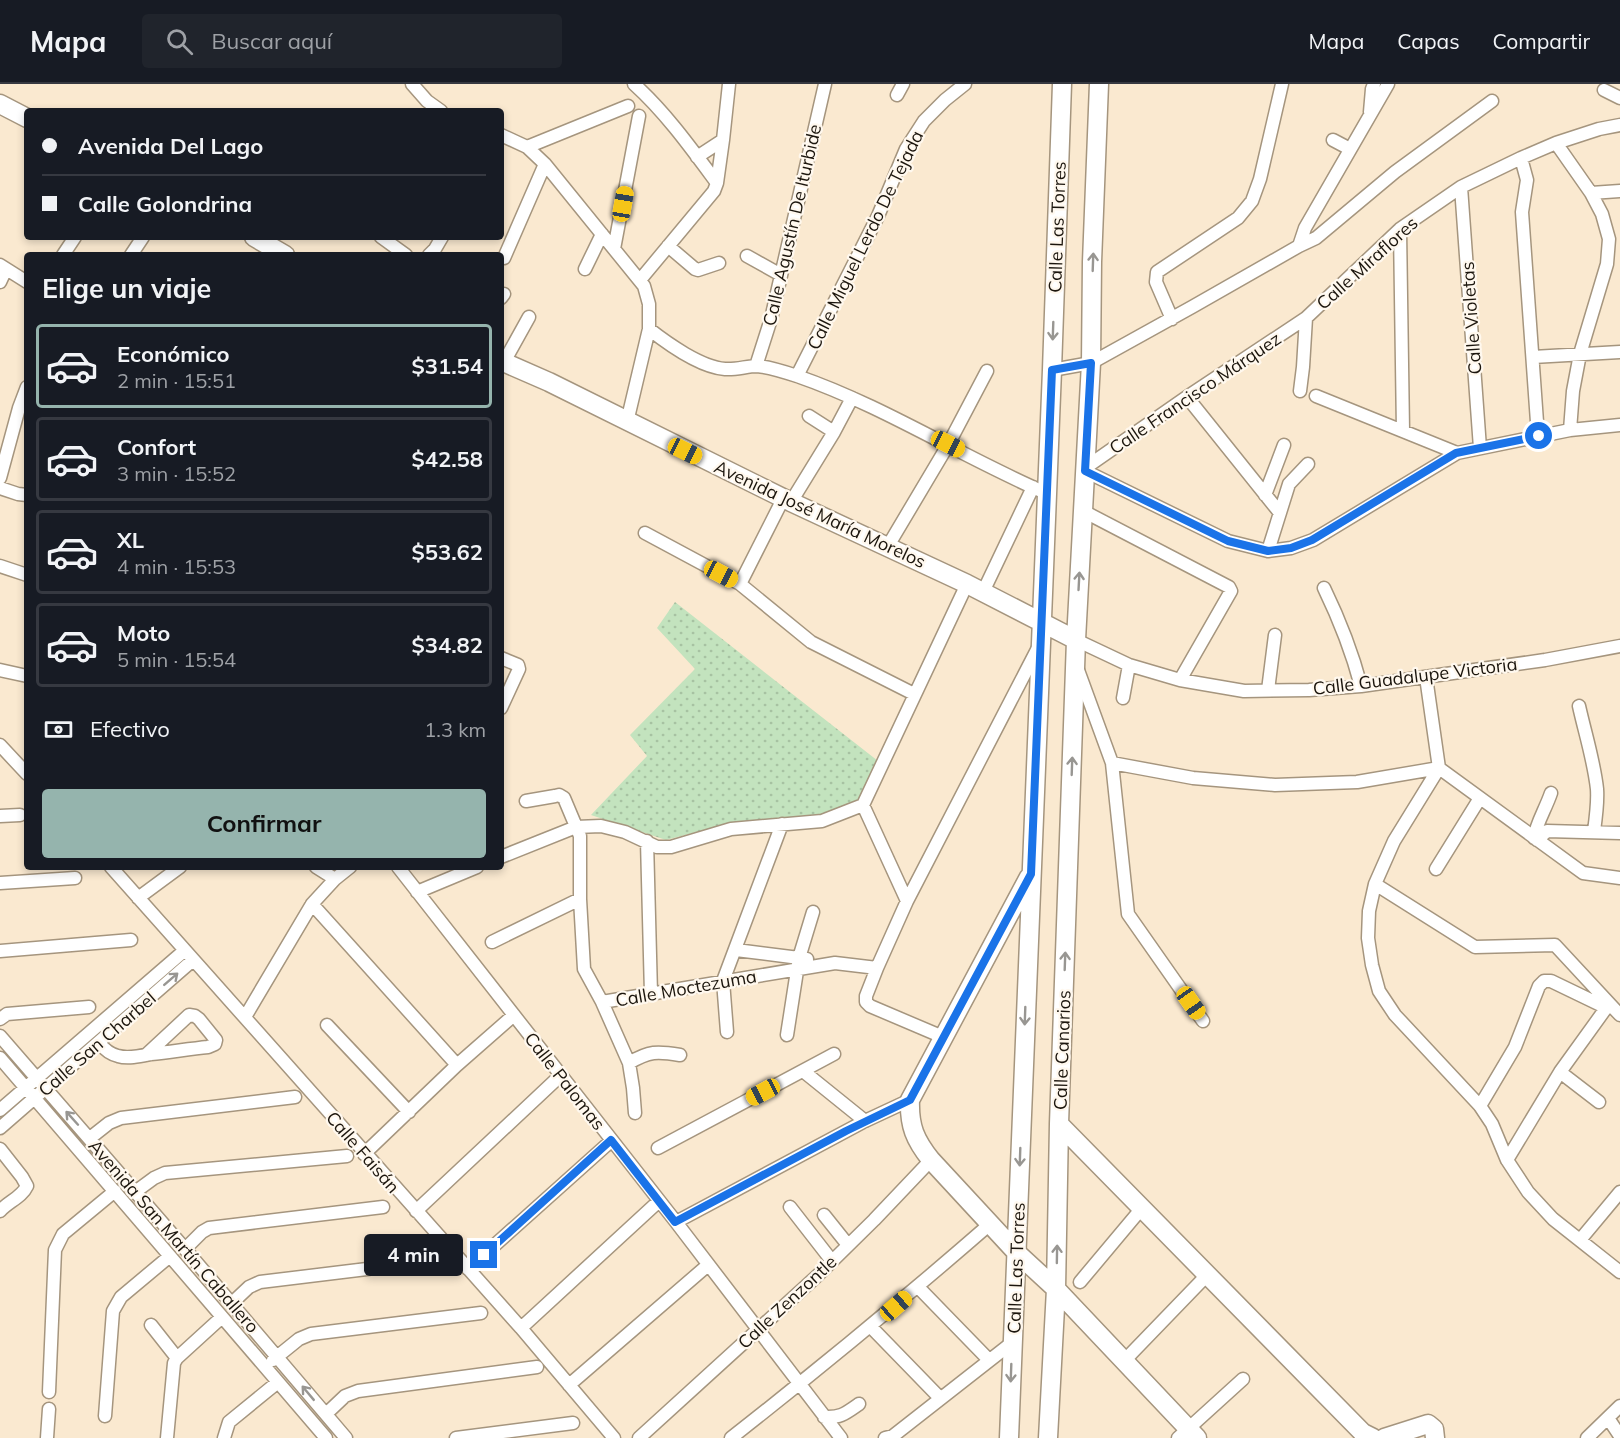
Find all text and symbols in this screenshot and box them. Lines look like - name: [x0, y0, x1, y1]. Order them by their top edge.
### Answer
- search box: [142, 14, 562, 68]
- text: Mapa: [30, 24, 106, 59]
- icon: search: [163, 25, 196, 58]
- text: Buscar aquí: [211, 27, 332, 55]
- text: Mapa: [1309, 28, 1364, 54]
- text: Capas: [1397, 28, 1460, 54]
- text: Compartir: [1493, 28, 1590, 54]
- street label: Calle Agustín De Iturbide: [758, 122, 826, 328]
- street label: Calle Miguel Lerdo De Tejada: [802, 127, 928, 353]
- text: Avenida Del Lago: [78, 132, 263, 160]
- street label: Calle Las Torres: [1043, 161, 1071, 293]
- car: [611, 185, 635, 223]
- text: Calle Golondrina: [78, 190, 252, 218]
- street label: Calle Miraflores: [1312, 211, 1423, 315]
- one-way arrow: [1087, 253, 1098, 273]
- street label: Calle Violetas: [1456, 261, 1486, 375]
- text: Elige un viaje: [42, 271, 211, 305]
- one-way arrow: [1047, 321, 1059, 341]
- street label: Calle Francisco Márquez: [1105, 327, 1285, 459]
- icon: car: [45, 339, 99, 393]
- text: Económico: [117, 340, 230, 368]
- text: $31.54: [412, 352, 483, 380]
- text: 2 min · 15:51: [117, 368, 236, 393]
- route start: [1525, 422, 1552, 449]
- car: [928, 428, 968, 460]
- icon: car: [45, 432, 99, 486]
- text: Confort: [117, 433, 196, 461]
- car: [665, 435, 705, 467]
- text: $42.58: [412, 445, 483, 473]
- street label: Avenida José María Morelos: [711, 455, 929, 573]
- text: 3 min · 15:52: [117, 461, 236, 486]
- icon: car: [45, 525, 99, 579]
- text: XL: [117, 526, 144, 554]
- text: $53.62: [412, 538, 483, 566]
- text: 4 min · 15:53: [117, 554, 236, 579]
- car: [701, 558, 741, 590]
- one-way arrow: [1074, 572, 1085, 592]
- icon: car: [45, 618, 99, 672]
- text: Moto: [117, 619, 170, 647]
- text: $34.82: [412, 631, 483, 659]
- text: 5 min · 15:54: [117, 647, 236, 672]
- street label: Calle Guadalupe Victoria: [1312, 652, 1518, 700]
- icon: cash: [42, 713, 75, 746]
- text: Efectivo: [90, 715, 170, 743]
- text: 1.3 km: [424, 717, 486, 742]
- one-way arrow: [1066, 757, 1077, 777]
- button: Confirmar: [42, 789, 486, 858]
- one-way arrow: [1059, 952, 1071, 972]
- street label: Calle Moctezuma: [614, 964, 758, 1012]
- one-way arrow: [163, 972, 178, 986]
- car: [1173, 983, 1209, 1023]
- street label: Calle San Charbel: [34, 987, 160, 1101]
- street label: Calle Canarios: [1048, 990, 1076, 1110]
- one-way arrow: [1020, 1006, 1031, 1025]
- street label: Calle Palomas: [520, 1027, 610, 1135]
- car: [743, 1076, 783, 1108]
- street label: Calle Faisán: [321, 1106, 405, 1198]
- one-way arrow: [65, 1111, 79, 1126]
- street label: Avenida San Martín Caballero: [84, 1135, 264, 1337]
- one-way arrow: [1014, 1146, 1026, 1166]
- street label: Calle Las Torres: [1002, 1202, 1030, 1334]
- callout: 4 min: [364, 1234, 463, 1276]
- route end: [470, 1241, 497, 1268]
- text: 4 min: [387, 1242, 440, 1267]
- one-way arrow: [1051, 1244, 1062, 1264]
- street label: Calle Zenzontle: [733, 1250, 841, 1354]
- car: [877, 1287, 915, 1325]
- one-way arrow: [1006, 1362, 1017, 1382]
- one-way arrow: [302, 1385, 315, 1401]

